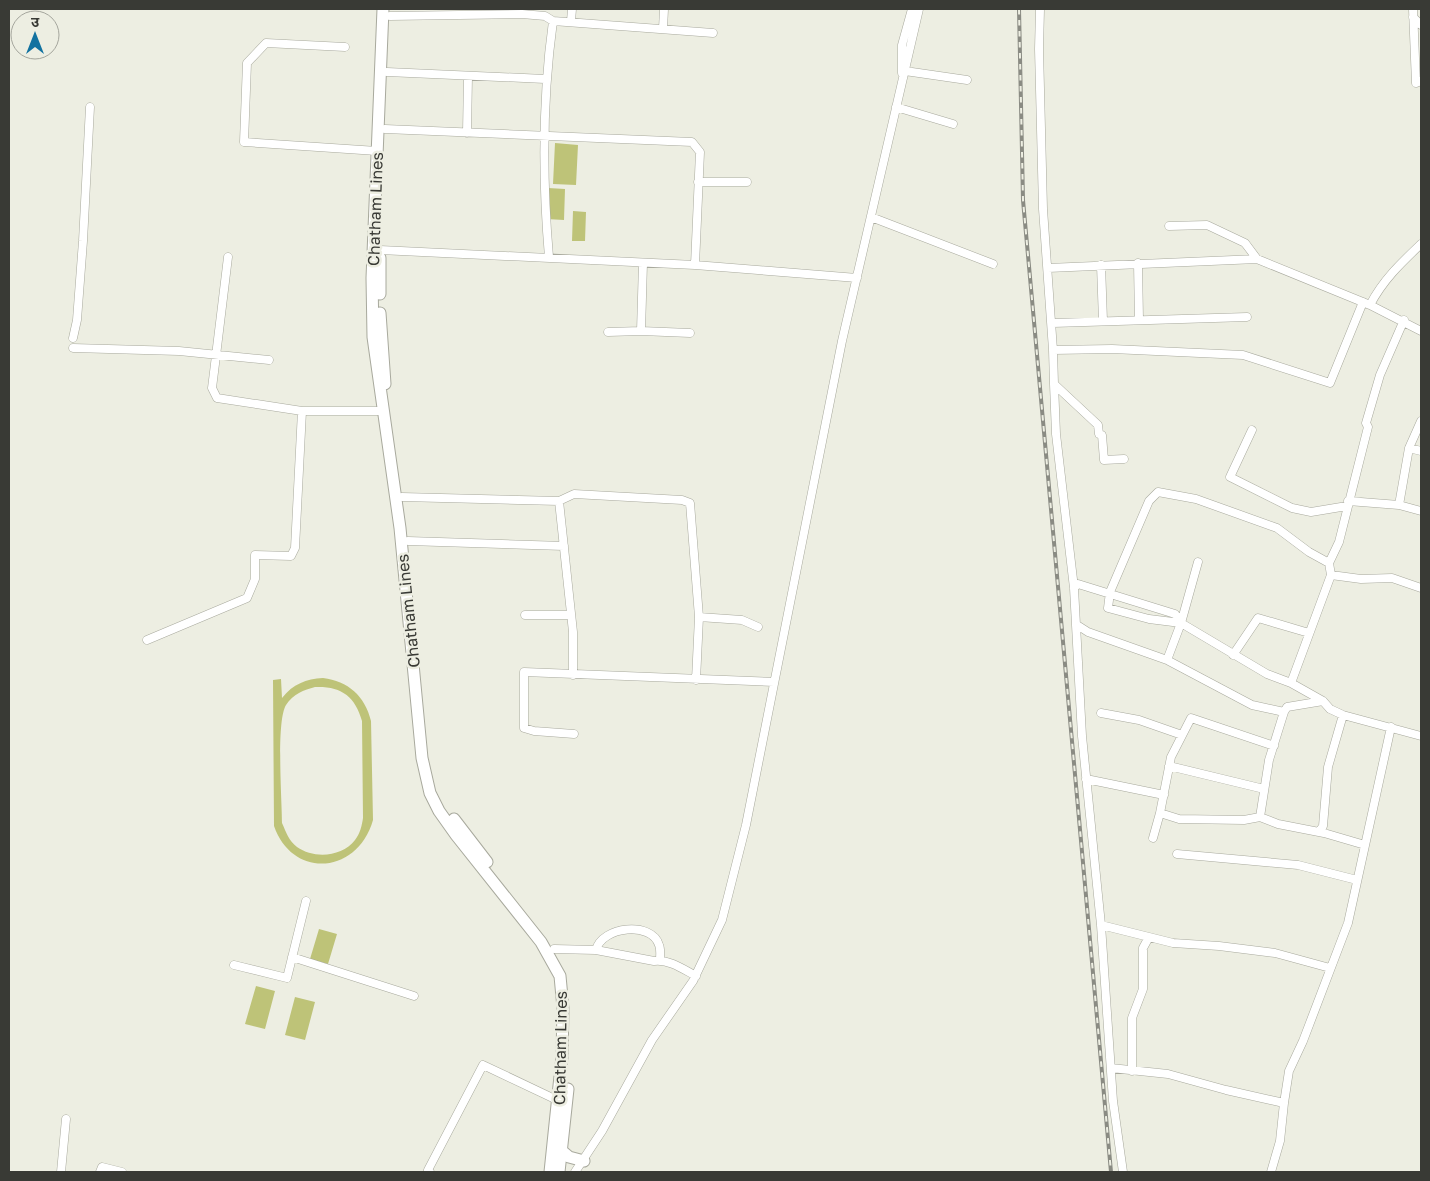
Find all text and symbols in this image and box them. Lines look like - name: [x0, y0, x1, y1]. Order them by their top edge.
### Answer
- north arrow: [10, 10, 60, 60]
- text: उ: [31, 13, 40, 30]
- street label: Chatham Lines: [363, 152, 387, 266]
- street label: Chatham Lines: [392, 553, 424, 669]
- street label: Chatham Lines: [549, 991, 571, 1105]

